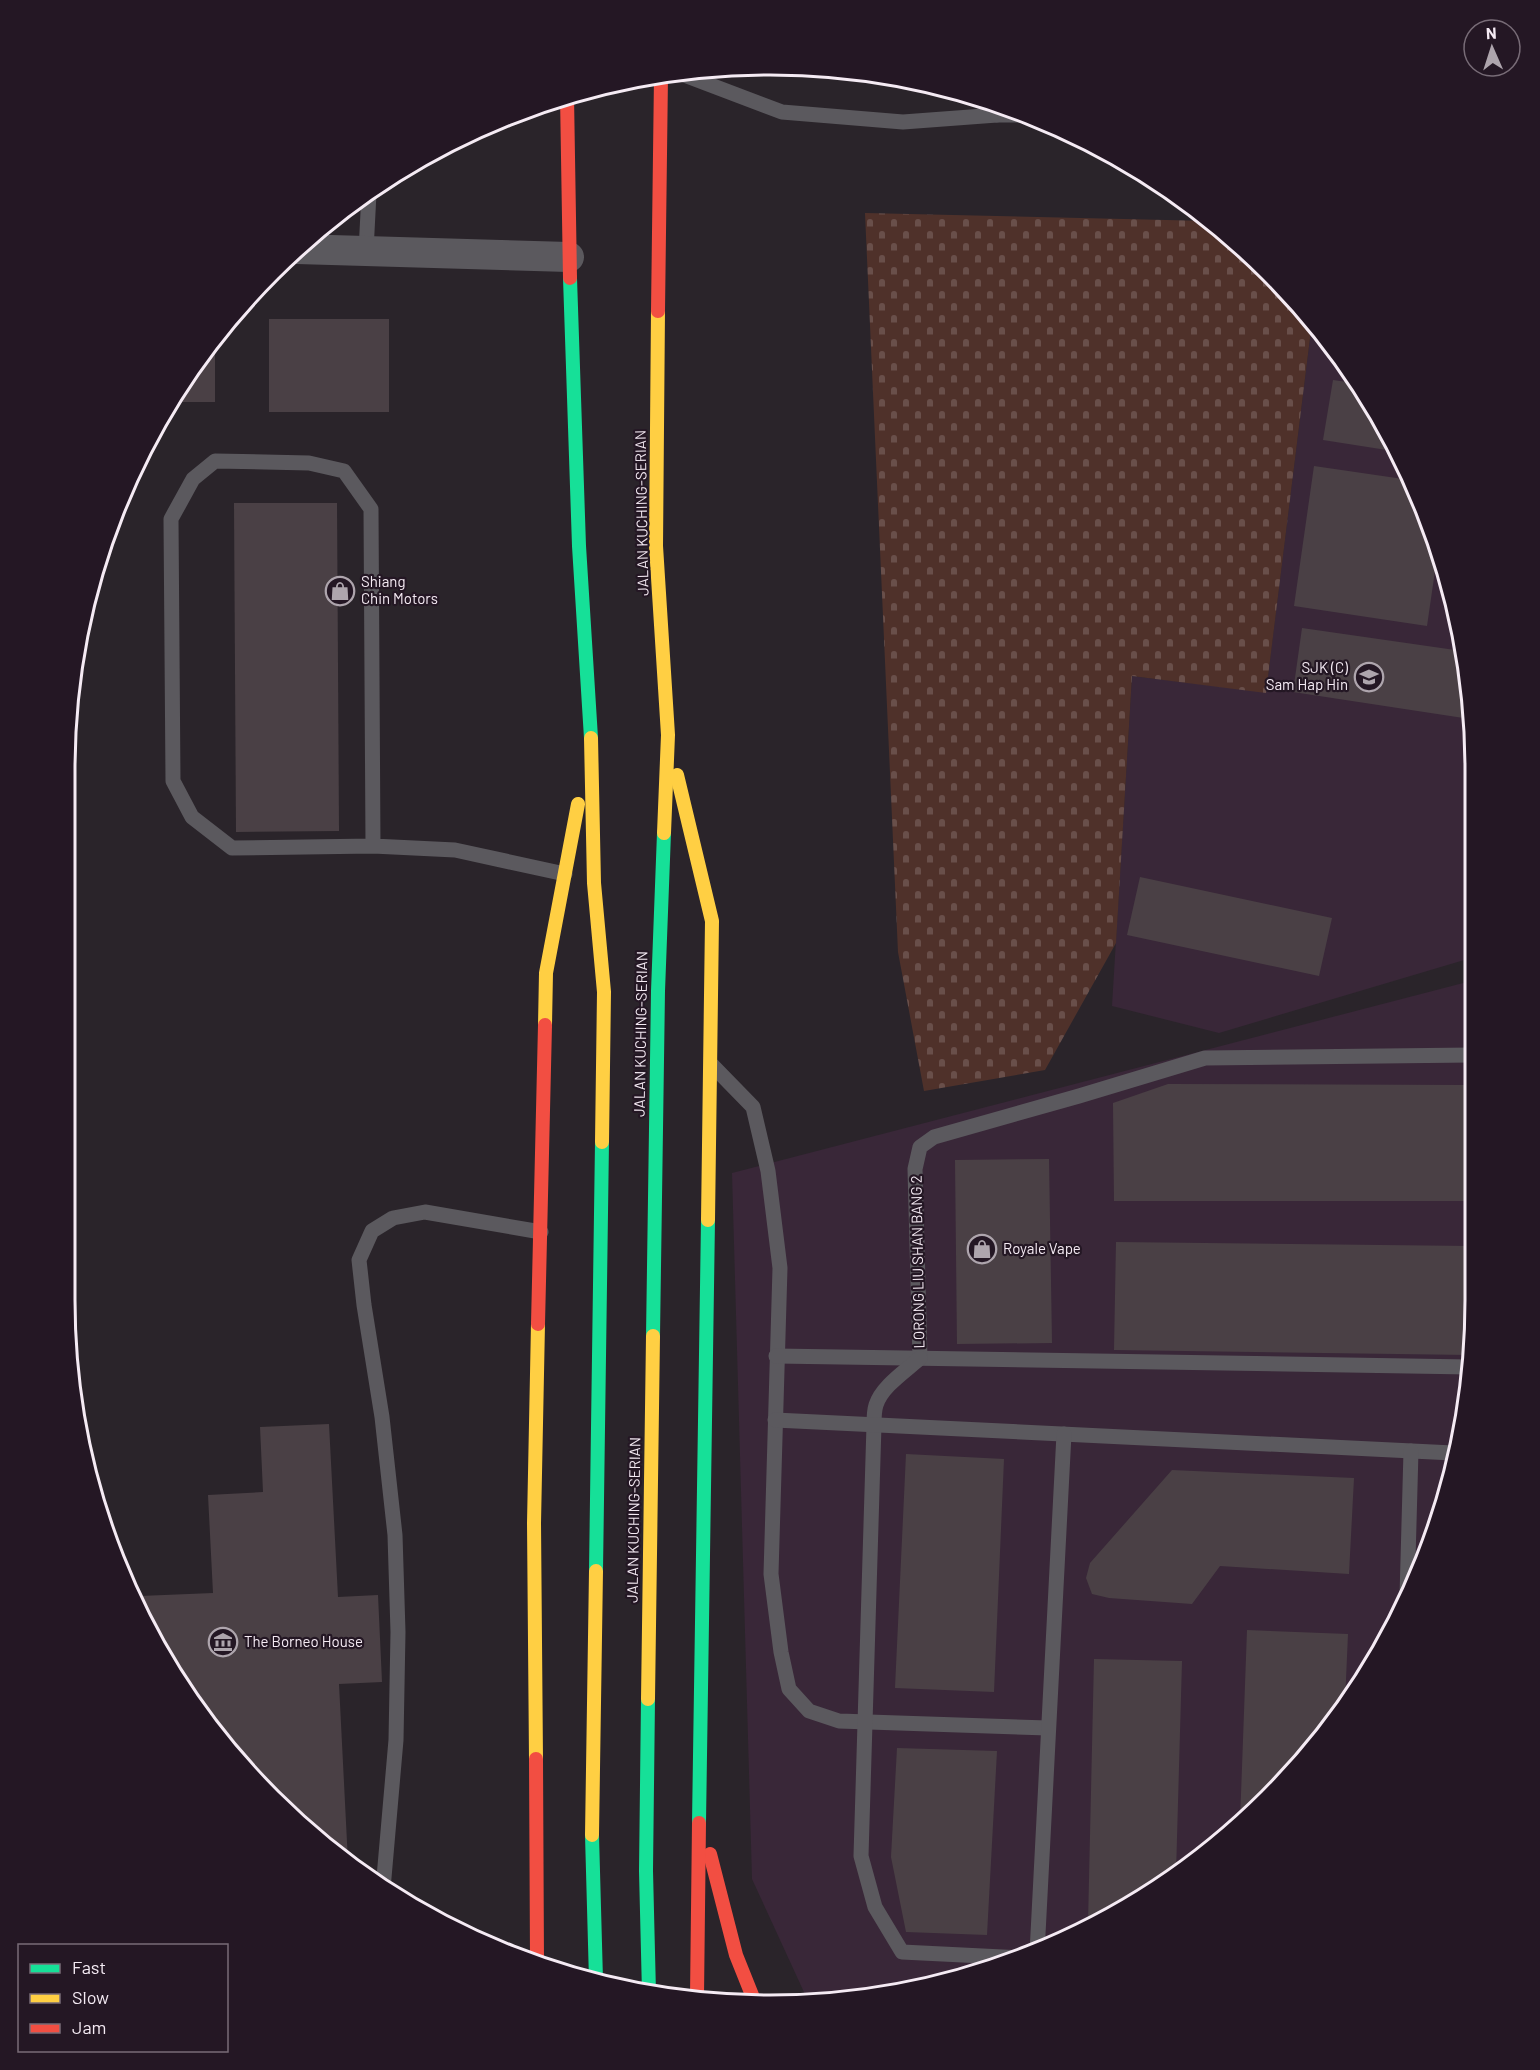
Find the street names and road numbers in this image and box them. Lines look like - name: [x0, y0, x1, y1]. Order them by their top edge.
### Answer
- street label: JALAN KUCHING-SERIAN: [631, 430, 651, 596]
- street label: JALAN KUCHING-SERIAN: [630, 951, 650, 1117]
- street label: LORONG LIU SHAN BANG 2: [906, 1175, 928, 1349]
- street label: JALAN KUCHING-SERIAN: [623, 1437, 643, 1603]

